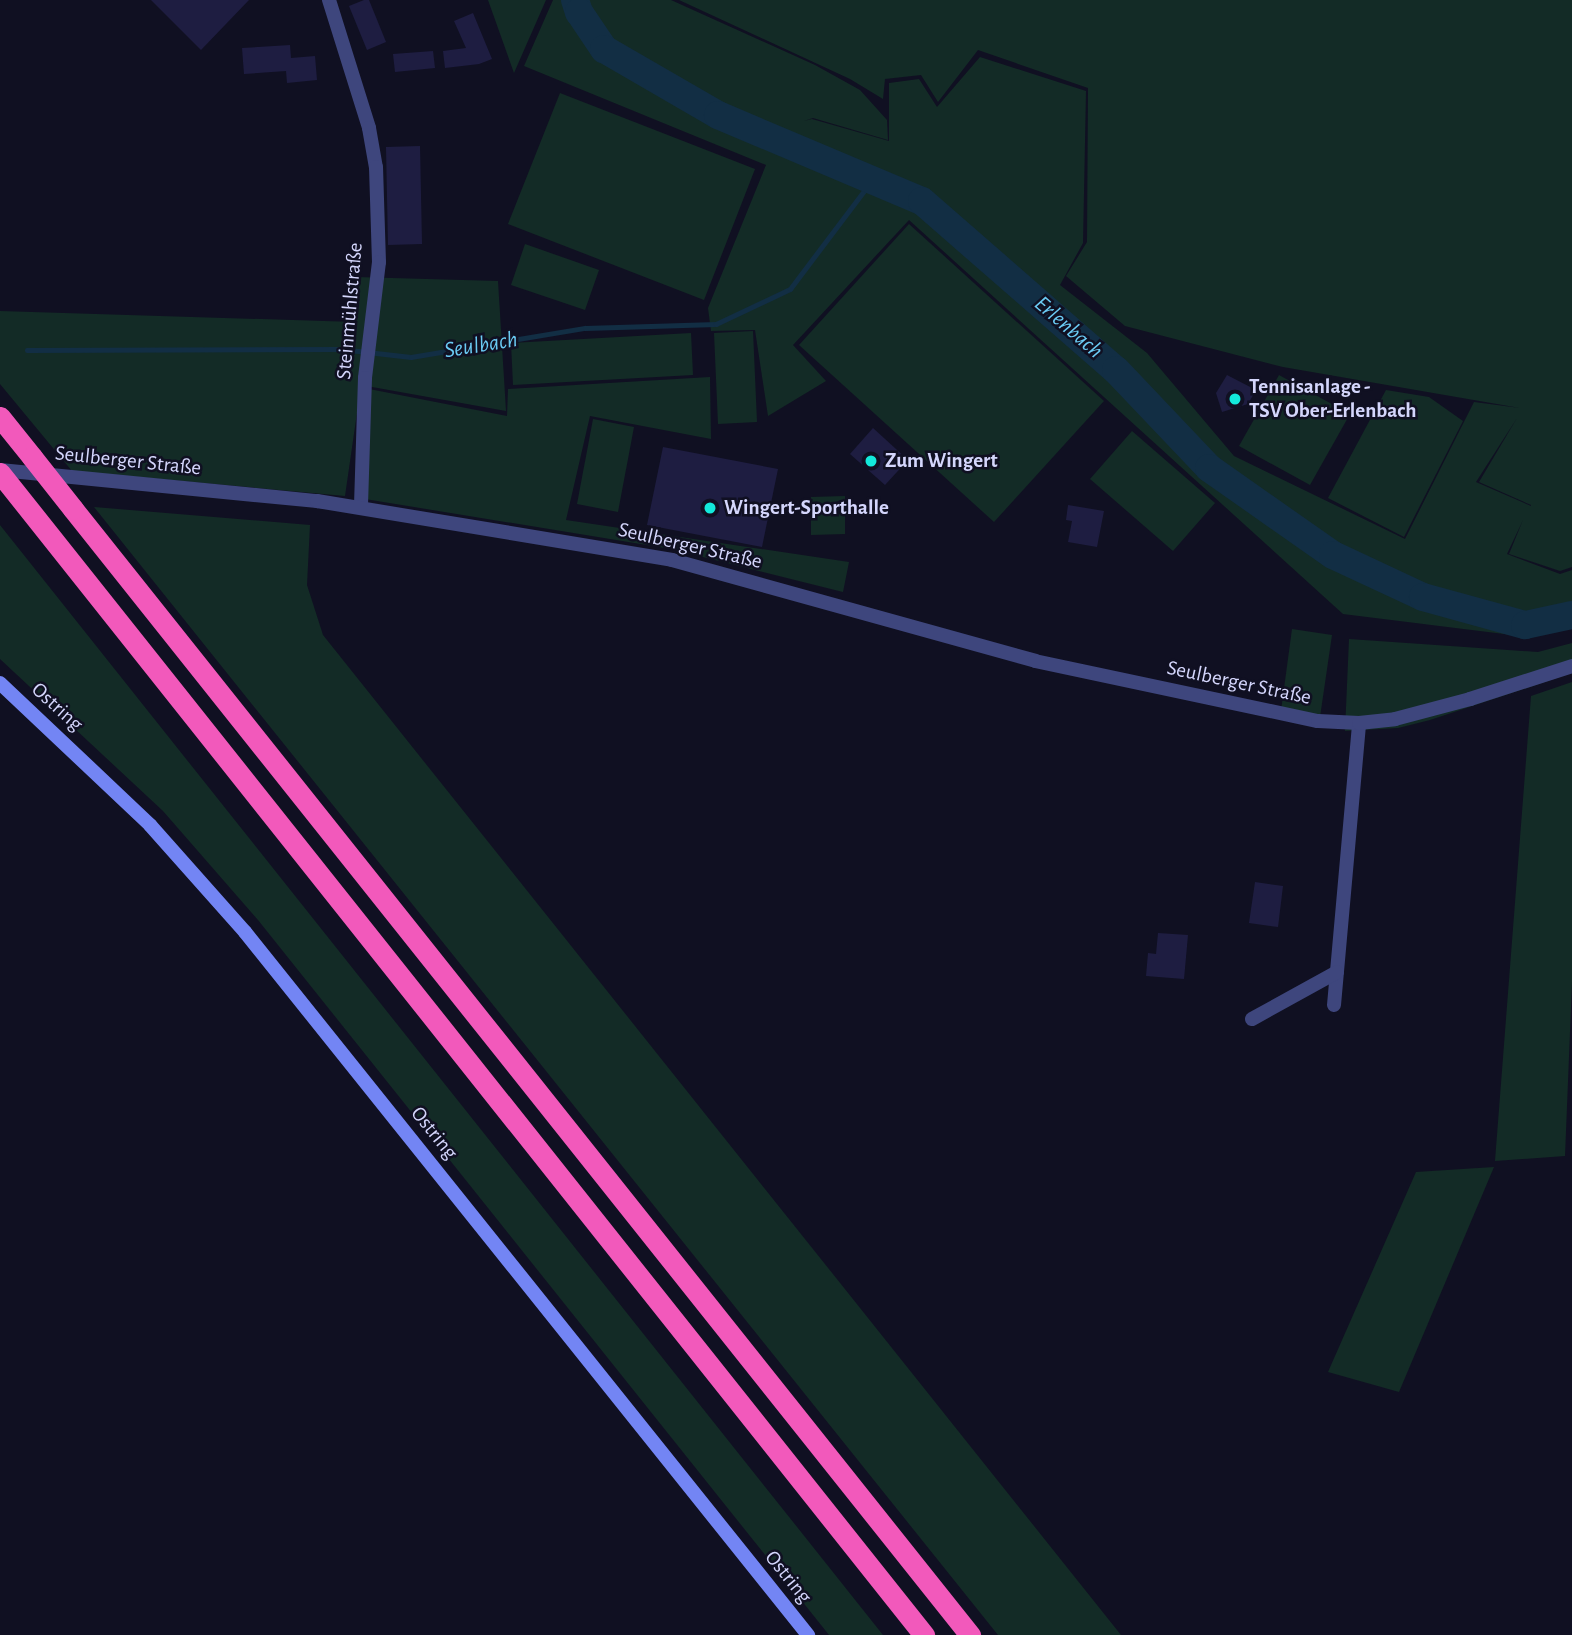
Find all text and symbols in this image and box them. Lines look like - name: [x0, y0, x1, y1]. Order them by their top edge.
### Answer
- street label: Steinmühlstraße: [331, 241, 369, 381]
- water label: Erlenbach: [1028, 291, 1108, 365]
- water label: Seulbach: [442, 327, 520, 365]
- place label: Tennisanlage - TSV Ober-Erlenbach: [1249, 374, 1417, 424]
- marker: Tennisanlage - TSV Ober-Erlenbach: [1227, 391, 1243, 407]
- street label: Seulberger Straße: [54, 441, 202, 481]
- place label: Zum Wingert: [885, 448, 998, 474]
- marker: Zum Wingert: [863, 453, 879, 469]
- place label: Wingert-Sporthalle: [724, 495, 889, 521]
- marker: Wingert-Sporthalle: [702, 500, 718, 516]
- street label: Seulberger Straße: [616, 517, 764, 575]
- street label: Seulberger Straße: [1165, 655, 1313, 711]
- street label: Ostring: [26, 677, 88, 737]
- street label: Ostring: [405, 1101, 463, 1165]
- street label: Ostring: [759, 1545, 817, 1609]

